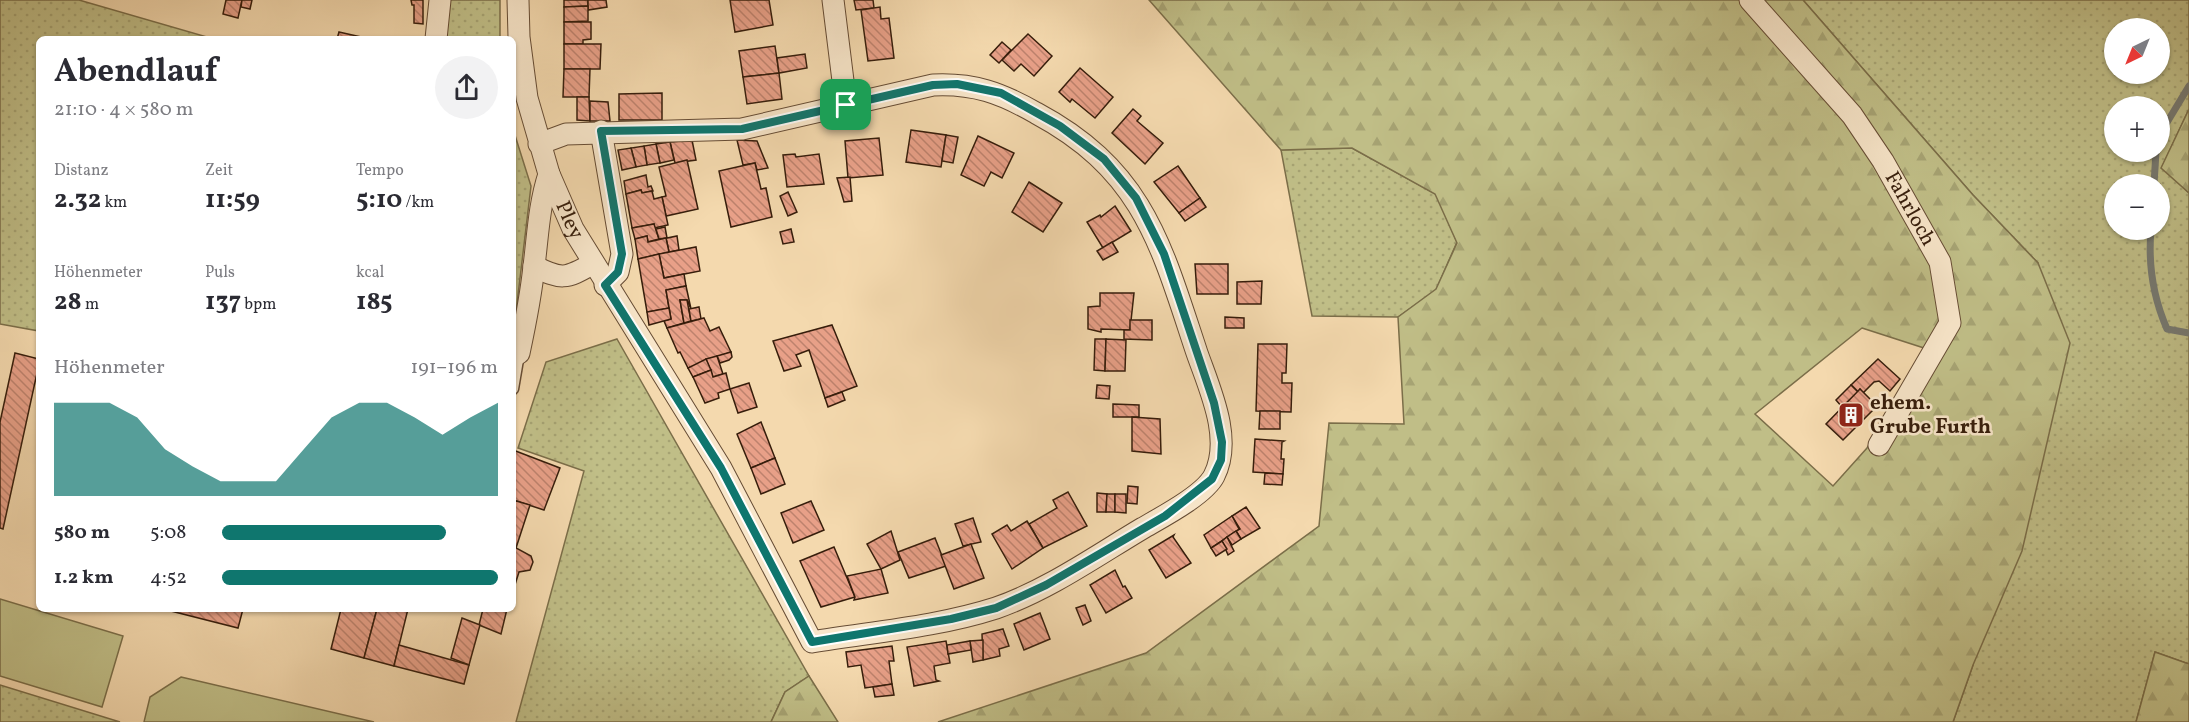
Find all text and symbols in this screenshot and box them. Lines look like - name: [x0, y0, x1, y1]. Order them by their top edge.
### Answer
- north arrow: [2104, 18, 2170, 84]
- map controls: [2104, 18, 2170, 240]
- text: Abendlauf: [54, 50, 218, 96]
- button: share: [435, 56, 498, 119]
- pin: [820, 79, 871, 130]
- icon: arrive: [829, 88, 862, 121]
- text: 21:10 · 4 × 580 m: [54, 96, 193, 124]
- button: +: [2104, 96, 2170, 162]
- text: Distanz: [54, 160, 109, 182]
- text: Zeit: [205, 160, 233, 182]
- text: Tempo: [356, 160, 404, 182]
- street label: Fahrloch: [1877, 166, 1943, 251]
- button: −: [2104, 174, 2170, 240]
- text: 2.32: [54, 182, 101, 218]
- text: 11:59: [205, 182, 260, 218]
- text: 5:10: [356, 182, 402, 218]
- text: km: [101, 192, 127, 214]
- text: /km: [402, 192, 434, 214]
- street label: Pley: [548, 196, 591, 246]
- text: Höhenmeter: [54, 262, 143, 284]
- text: Puls: [205, 262, 235, 284]
- text: kcal: [356, 262, 384, 284]
- text: 28: [54, 284, 82, 320]
- text: 137: [205, 284, 241, 320]
- text: 185: [356, 284, 393, 320]
- text: m: [82, 294, 99, 316]
- text: bpm: [241, 294, 276, 316]
- text: Höhenmeter: [54, 354, 165, 382]
- text: 191–196 m: [411, 354, 498, 382]
- place label: ehem. Grube Furth: [1870, 389, 1992, 442]
- building icon: ehem. Grube Furth: [1836, 400, 1866, 430]
- text: 580 m: [54, 519, 110, 547]
- text: 5:08: [150, 519, 187, 547]
- text: 1.2 km: [54, 564, 114, 592]
- text: 4:52: [150, 564, 187, 592]

